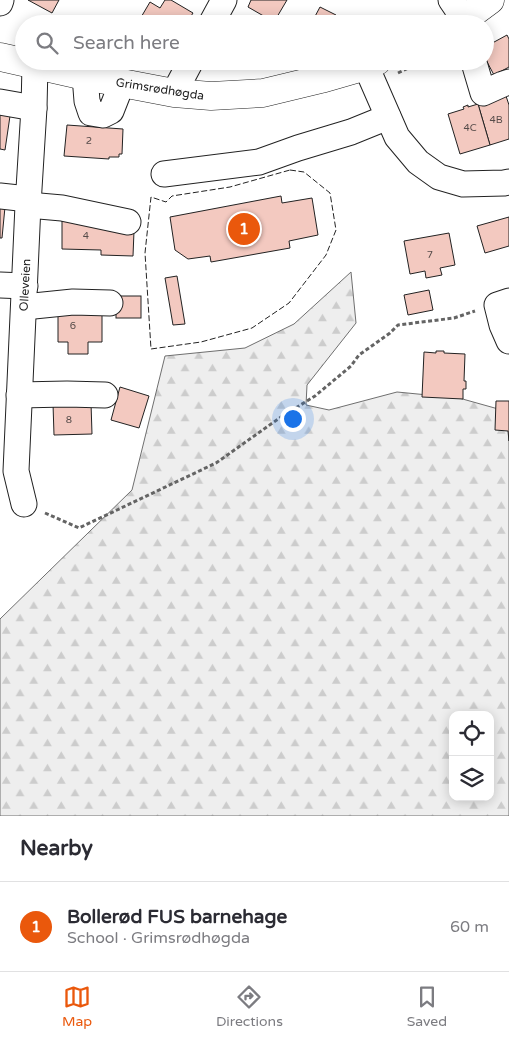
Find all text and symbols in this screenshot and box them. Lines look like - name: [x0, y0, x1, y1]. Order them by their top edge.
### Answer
- search box: [15, 15, 494, 70]
- icon: search: [33, 29, 61, 57]
- text: Search here: [73, 32, 180, 54]
- street label: Grimsrødhøgda: [115, 75, 205, 103]
- house number: 4B: [489, 114, 503, 126]
- house number: 4C: [463, 122, 477, 134]
- house number: 2: [86, 135, 92, 147]
- pin: 1: [228, 210, 260, 248]
- house number: 4: [83, 230, 89, 242]
- house number: 7: [427, 249, 433, 261]
- street label: Olleveien: [17, 258, 33, 312]
- house number: 6: [70, 320, 76, 332]
- your location: [280, 406, 306, 432]
- house number: 8: [66, 414, 72, 426]
- map controls: [449, 711, 494, 801]
- button: locate: [449, 711, 494, 756]
- button: layers: [449, 756, 494, 801]
- text: Nearby: [20, 836, 93, 861]
- text: Bollerød FUS barnehage: [67, 906, 287, 928]
- text: 1: [31, 917, 41, 937]
- text: 60 m: [450, 917, 489, 937]
- text: School · Grimsrødhøgda: [67, 928, 250, 948]
- tab: Map: [62, 983, 92, 1030]
- tab: Directions: [216, 983, 283, 1030]
- tab: Saved: [407, 983, 447, 1030]

